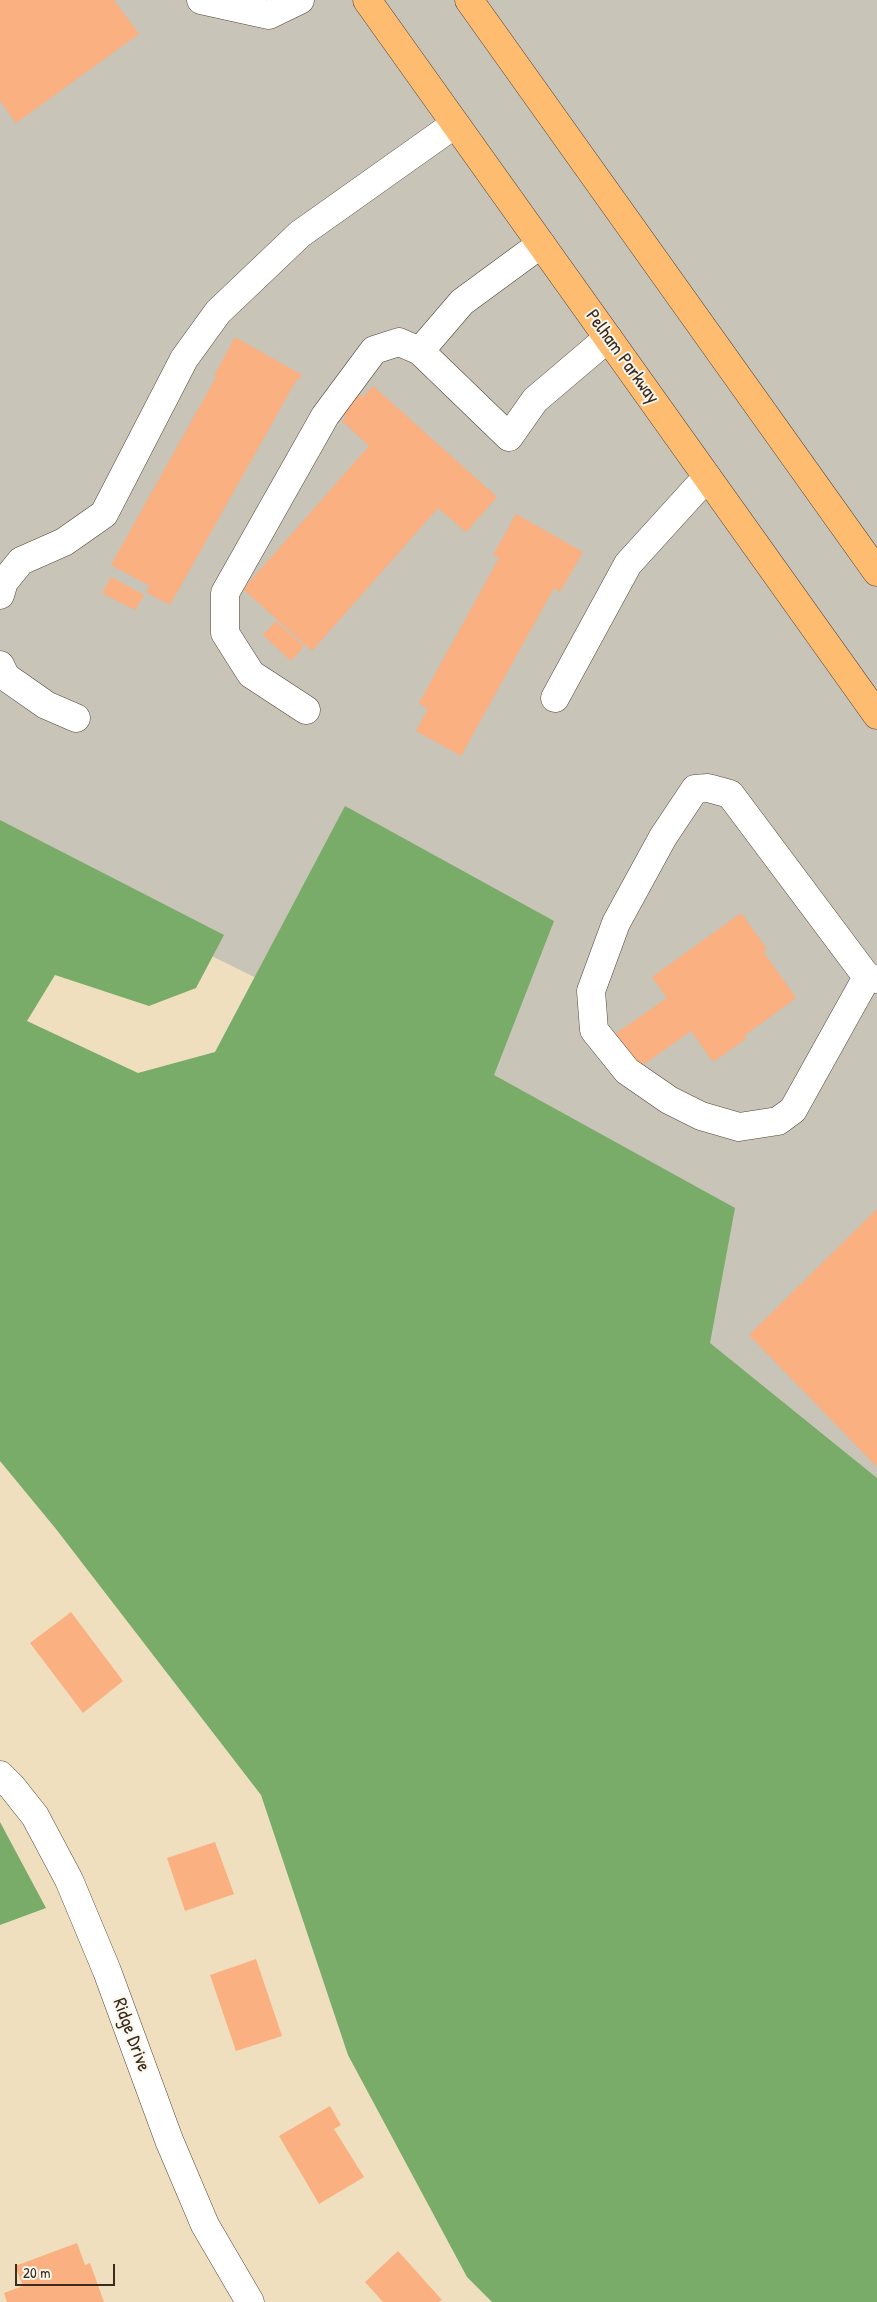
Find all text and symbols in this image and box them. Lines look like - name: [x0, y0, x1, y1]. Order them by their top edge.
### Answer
- street label: Pelham Parkway: [580, 306, 664, 408]
- street label: Ridge Drive: [107, 1995, 155, 2075]
- scale bar: [18, 2254, 118, 2286]
- text: 20 m: [23, 2262, 50, 2283]

